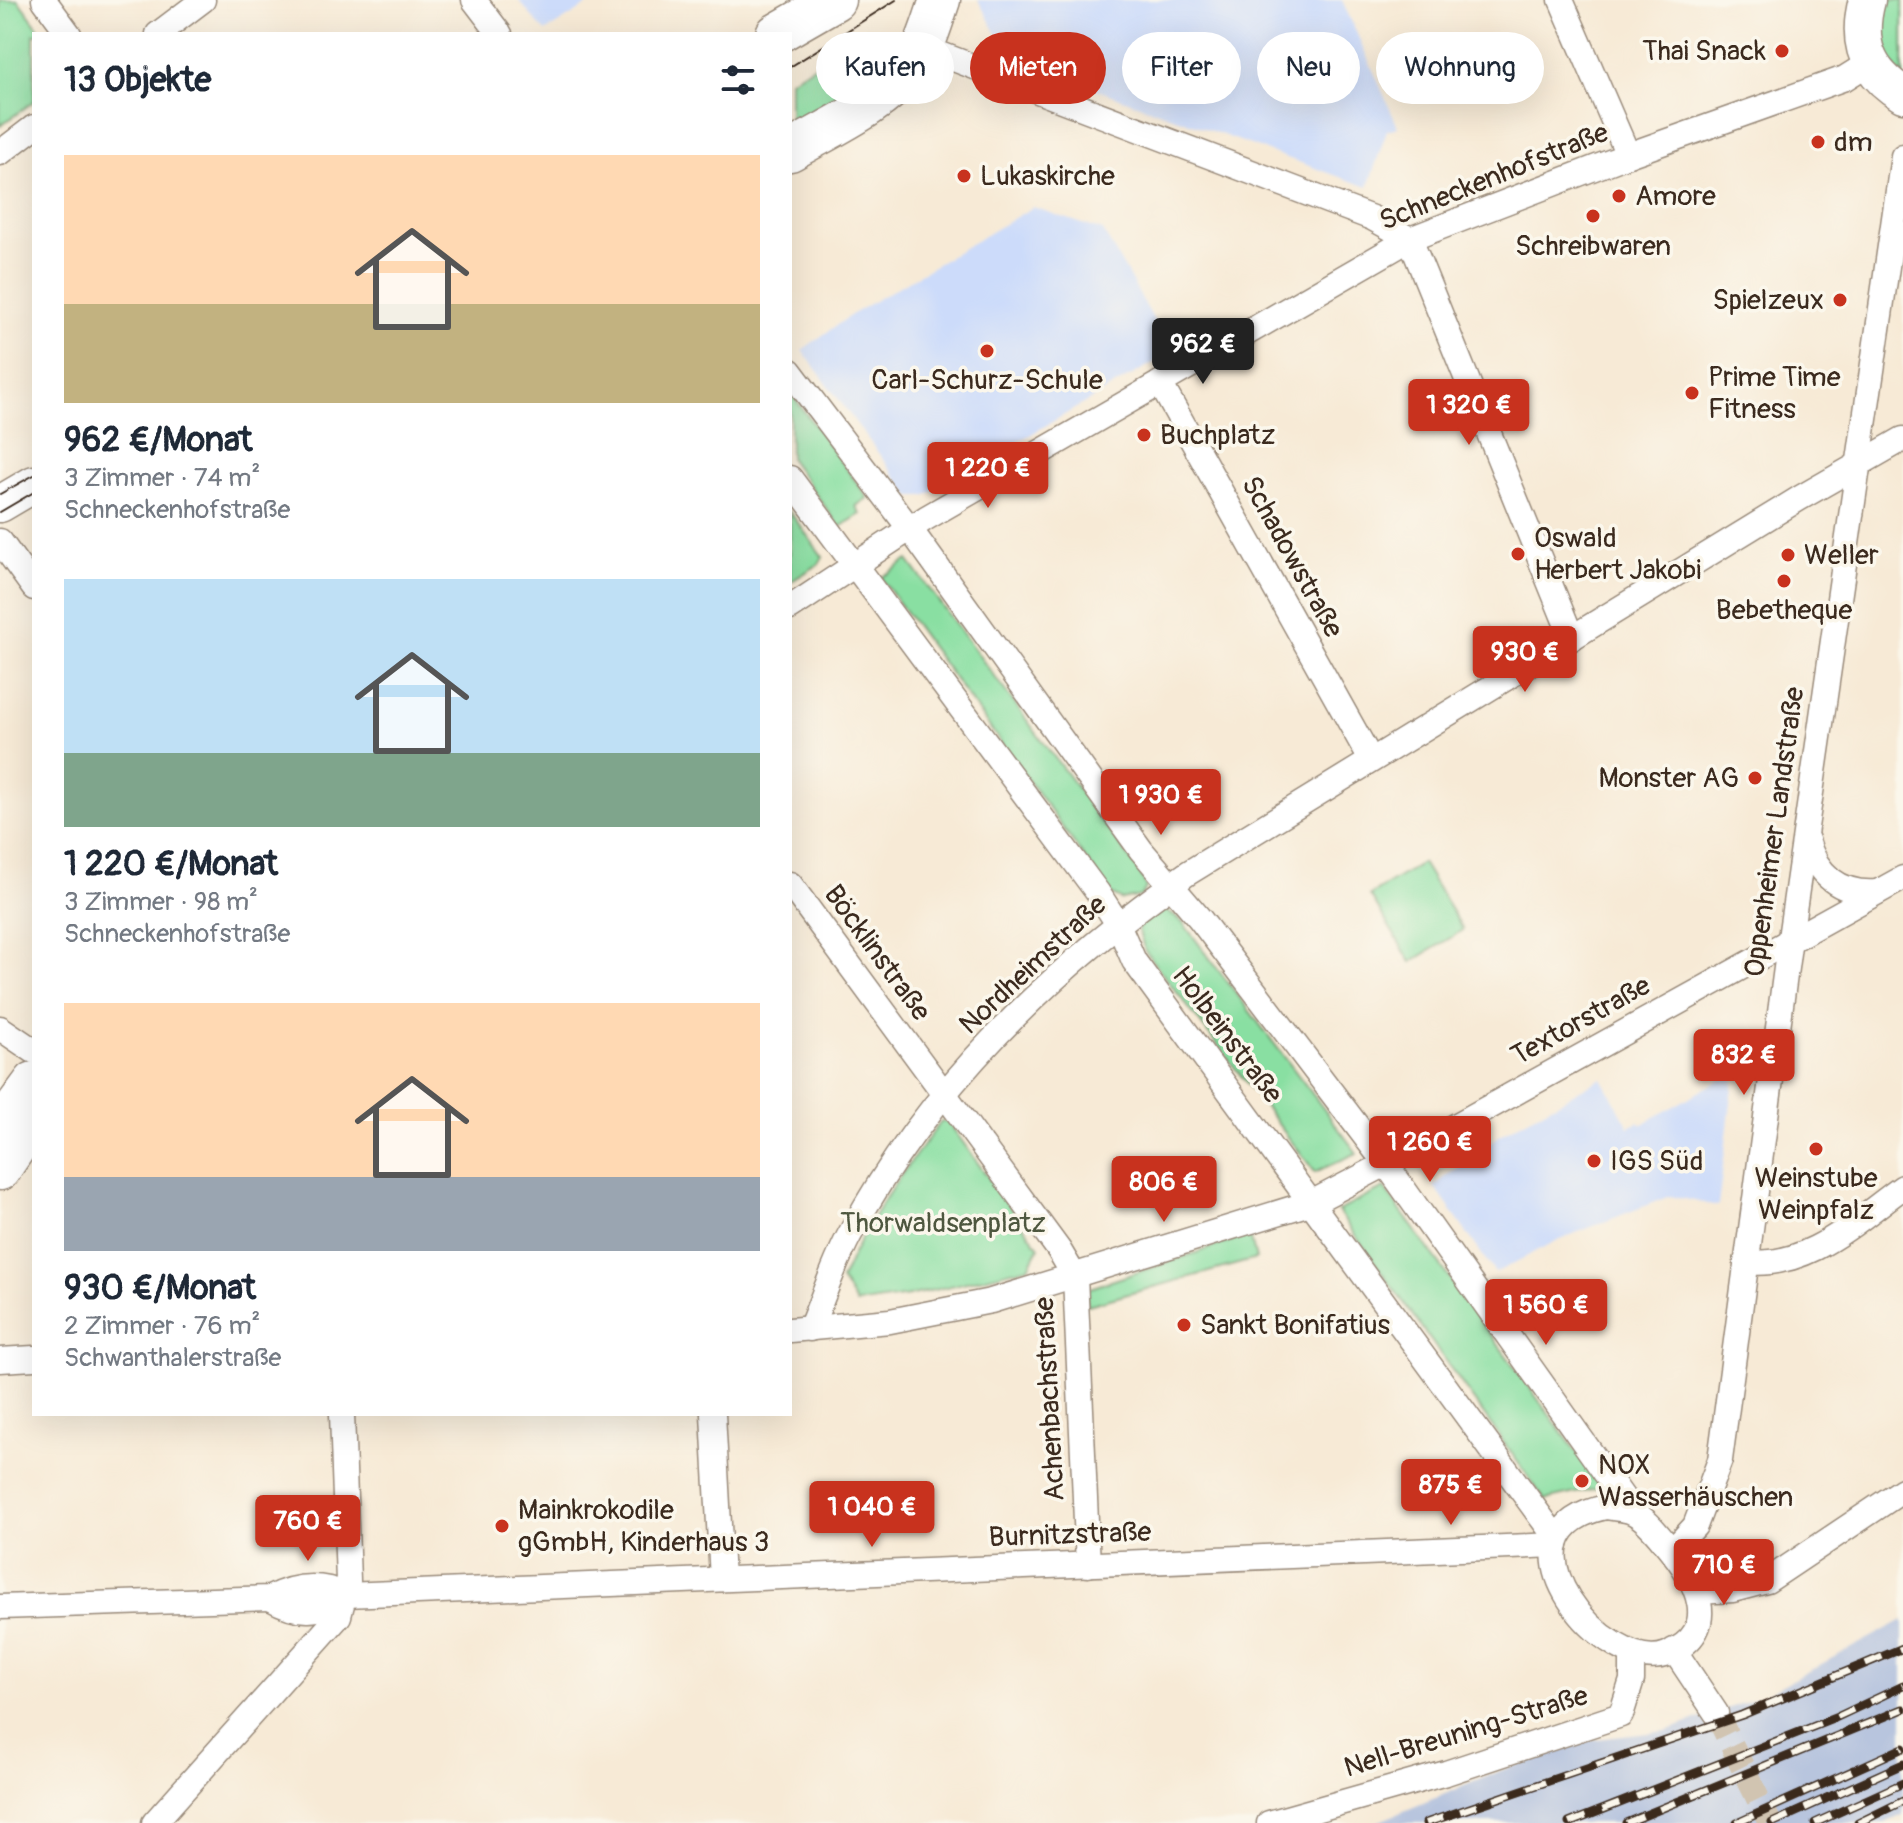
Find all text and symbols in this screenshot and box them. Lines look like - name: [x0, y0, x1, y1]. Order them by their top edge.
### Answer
- chip: Kaufen: [816, 32, 954, 104]
- chip: Mieten: [970, 32, 1106, 104]
- chip: Filter: [1122, 32, 1241, 104]
- chip: Neu: [1257, 32, 1360, 104]
- chip: Wohnung: [1376, 32, 1544, 104]
- place label: Thai Snack: [1642, 34, 1766, 69]
- marker: Thai Snack: [1773, 42, 1791, 60]
- icon: filters: [716, 58, 760, 102]
- text: 13 Objekte: [64, 59, 211, 102]
- street label: Schneckenhofstraße: [1374, 115, 1614, 239]
- place label: dm: [1834, 125, 1873, 160]
- marker: dm: [1809, 133, 1827, 151]
- place label: Lukaskirche: [980, 159, 1115, 194]
- marker: Lukaskirche: [955, 167, 973, 185]
- place label: Amore: [1635, 179, 1716, 214]
- marker: Amore: [1610, 187, 1628, 205]
- icon: home: [340, 207, 484, 351]
- marker: Schreibwaren: [1584, 207, 1602, 225]
- place label: Schreibwaren: [1515, 229, 1671, 264]
- place label: Spielzeux: [1713, 283, 1824, 318]
- marker: Spielzeux: [1831, 291, 1849, 309]
- pin: 962 €: [1147, 318, 1259, 386]
- text: 962 €: [1170, 328, 1236, 360]
- marker: Carl-Schurz-Schule: [978, 342, 996, 360]
- place label: Prime Time Fitness: [1708, 360, 1841, 427]
- place label: Carl-Schurz-Schule: [871, 363, 1103, 398]
- pin: 1 320 €: [1395, 379, 1543, 447]
- marker: Prime Time Fitness: [1683, 384, 1701, 402]
- text: 1 320 €: [1426, 389, 1512, 421]
- place label: Buchplatz: [1160, 418, 1275, 453]
- text: 962 €/Monat: [64, 419, 252, 462]
- marker: Buchplatz: [1135, 426, 1153, 444]
- pin: 1 220 €: [914, 442, 1062, 510]
- text: 1 220 €: [945, 452, 1031, 484]
- text: 3 Zimmer · 74 m²: [64, 462, 260, 494]
- street label: Schadowstraße: [1233, 470, 1351, 644]
- text: Schneckenhofstraße: [64, 494, 290, 526]
- place label: Oswald Herbert Jakobi: [1534, 521, 1701, 588]
- place label: Weller: [1804, 538, 1879, 573]
- marker: Oswald Herbert Jakobi: [1509, 545, 1527, 563]
- marker: Weller: [1779, 546, 1797, 564]
- marker: Bebetheque: [1775, 572, 1793, 590]
- place label: Bebetheque: [1716, 593, 1852, 628]
- pin: 930 €: [1469, 626, 1581, 694]
- icon: home: [340, 631, 484, 775]
- text: 930 €: [1491, 636, 1559, 668]
- street label: Oppenheimer Landstraße: [1737, 684, 1813, 979]
- place label: Monster AG: [1598, 761, 1739, 796]
- pin: 1 930 €: [1087, 769, 1235, 837]
- marker: Monster AG: [1746, 769, 1764, 787]
- text: 1 930 €: [1119, 779, 1203, 811]
- text: 1 220 €/Monat: [64, 843, 278, 886]
- street label: Böcklinstraße: [816, 878, 938, 1028]
- text: 3 Zimmer · 98 m²: [64, 886, 258, 918]
- street label: Nordheimstraße: [952, 888, 1114, 1042]
- text: Schneckenhofstraße: [64, 918, 290, 950]
- street label: Holbeinstraße: [1164, 959, 1290, 1111]
- street label: Textorstraße: [1505, 968, 1657, 1074]
- pin: 832 €: [1688, 1029, 1800, 1097]
- text: 832 €: [1712, 1039, 1776, 1071]
- icon: home: [340, 1055, 484, 1199]
- pin: 1 260 €: [1356, 1116, 1504, 1184]
- text: 1 260 €: [1387, 1126, 1473, 1158]
- marker: Weinstube Weinpfalz: [1807, 1140, 1825, 1158]
- place label: IGS Süd: [1610, 1144, 1703, 1179]
- marker: IGS Süd: [1585, 1152, 1603, 1170]
- pin: 806 €: [1108, 1156, 1220, 1224]
- place label: Weinstube Weinpfalz: [1754, 1161, 1878, 1228]
- text: 806 €: [1130, 1166, 1198, 1198]
- park label: Thorwaldsenplatz: [840, 1206, 1046, 1241]
- text: 930 €/Monat: [64, 1267, 256, 1310]
- pin: 1 560 €: [1472, 1279, 1620, 1347]
- text: 1 560 €: [1503, 1289, 1589, 1321]
- street label: Achenbachstraße: [1027, 1296, 1073, 1502]
- place label: Sankt Bonifatius: [1200, 1308, 1391, 1343]
- text: 2 Zimmer · 76 m²: [64, 1310, 260, 1342]
- marker: Sankt Bonifatius: [1175, 1316, 1193, 1334]
- text: Schwanthalerstraße: [64, 1342, 281, 1374]
- place label: NOX Wasserhäuschen: [1598, 1448, 1793, 1515]
- pin: 875 €: [1395, 1459, 1507, 1527]
- text: 875 €: [1419, 1469, 1483, 1501]
- marker: NOX Wasserhäuschen: [1573, 1472, 1591, 1490]
- pin: 1 040 €: [798, 1481, 946, 1549]
- text: 1 040 €: [827, 1491, 917, 1523]
- place label: Mainkrokodile gGmbH, Kinderhaus 3: [518, 1493, 769, 1560]
- pin: 760 €: [252, 1495, 364, 1563]
- text: 760 €: [273, 1505, 343, 1537]
- street label: Burnitzstraße: [988, 1515, 1152, 1555]
- marker: Mainkrokodile gGmbH, Kinderhaus 3: [493, 1517, 511, 1535]
- pin: 710 €: [1668, 1539, 1780, 1607]
- text: 710 €: [1692, 1549, 1756, 1581]
- street label: Nell-Breuning-Straße: [1340, 1678, 1592, 1786]

